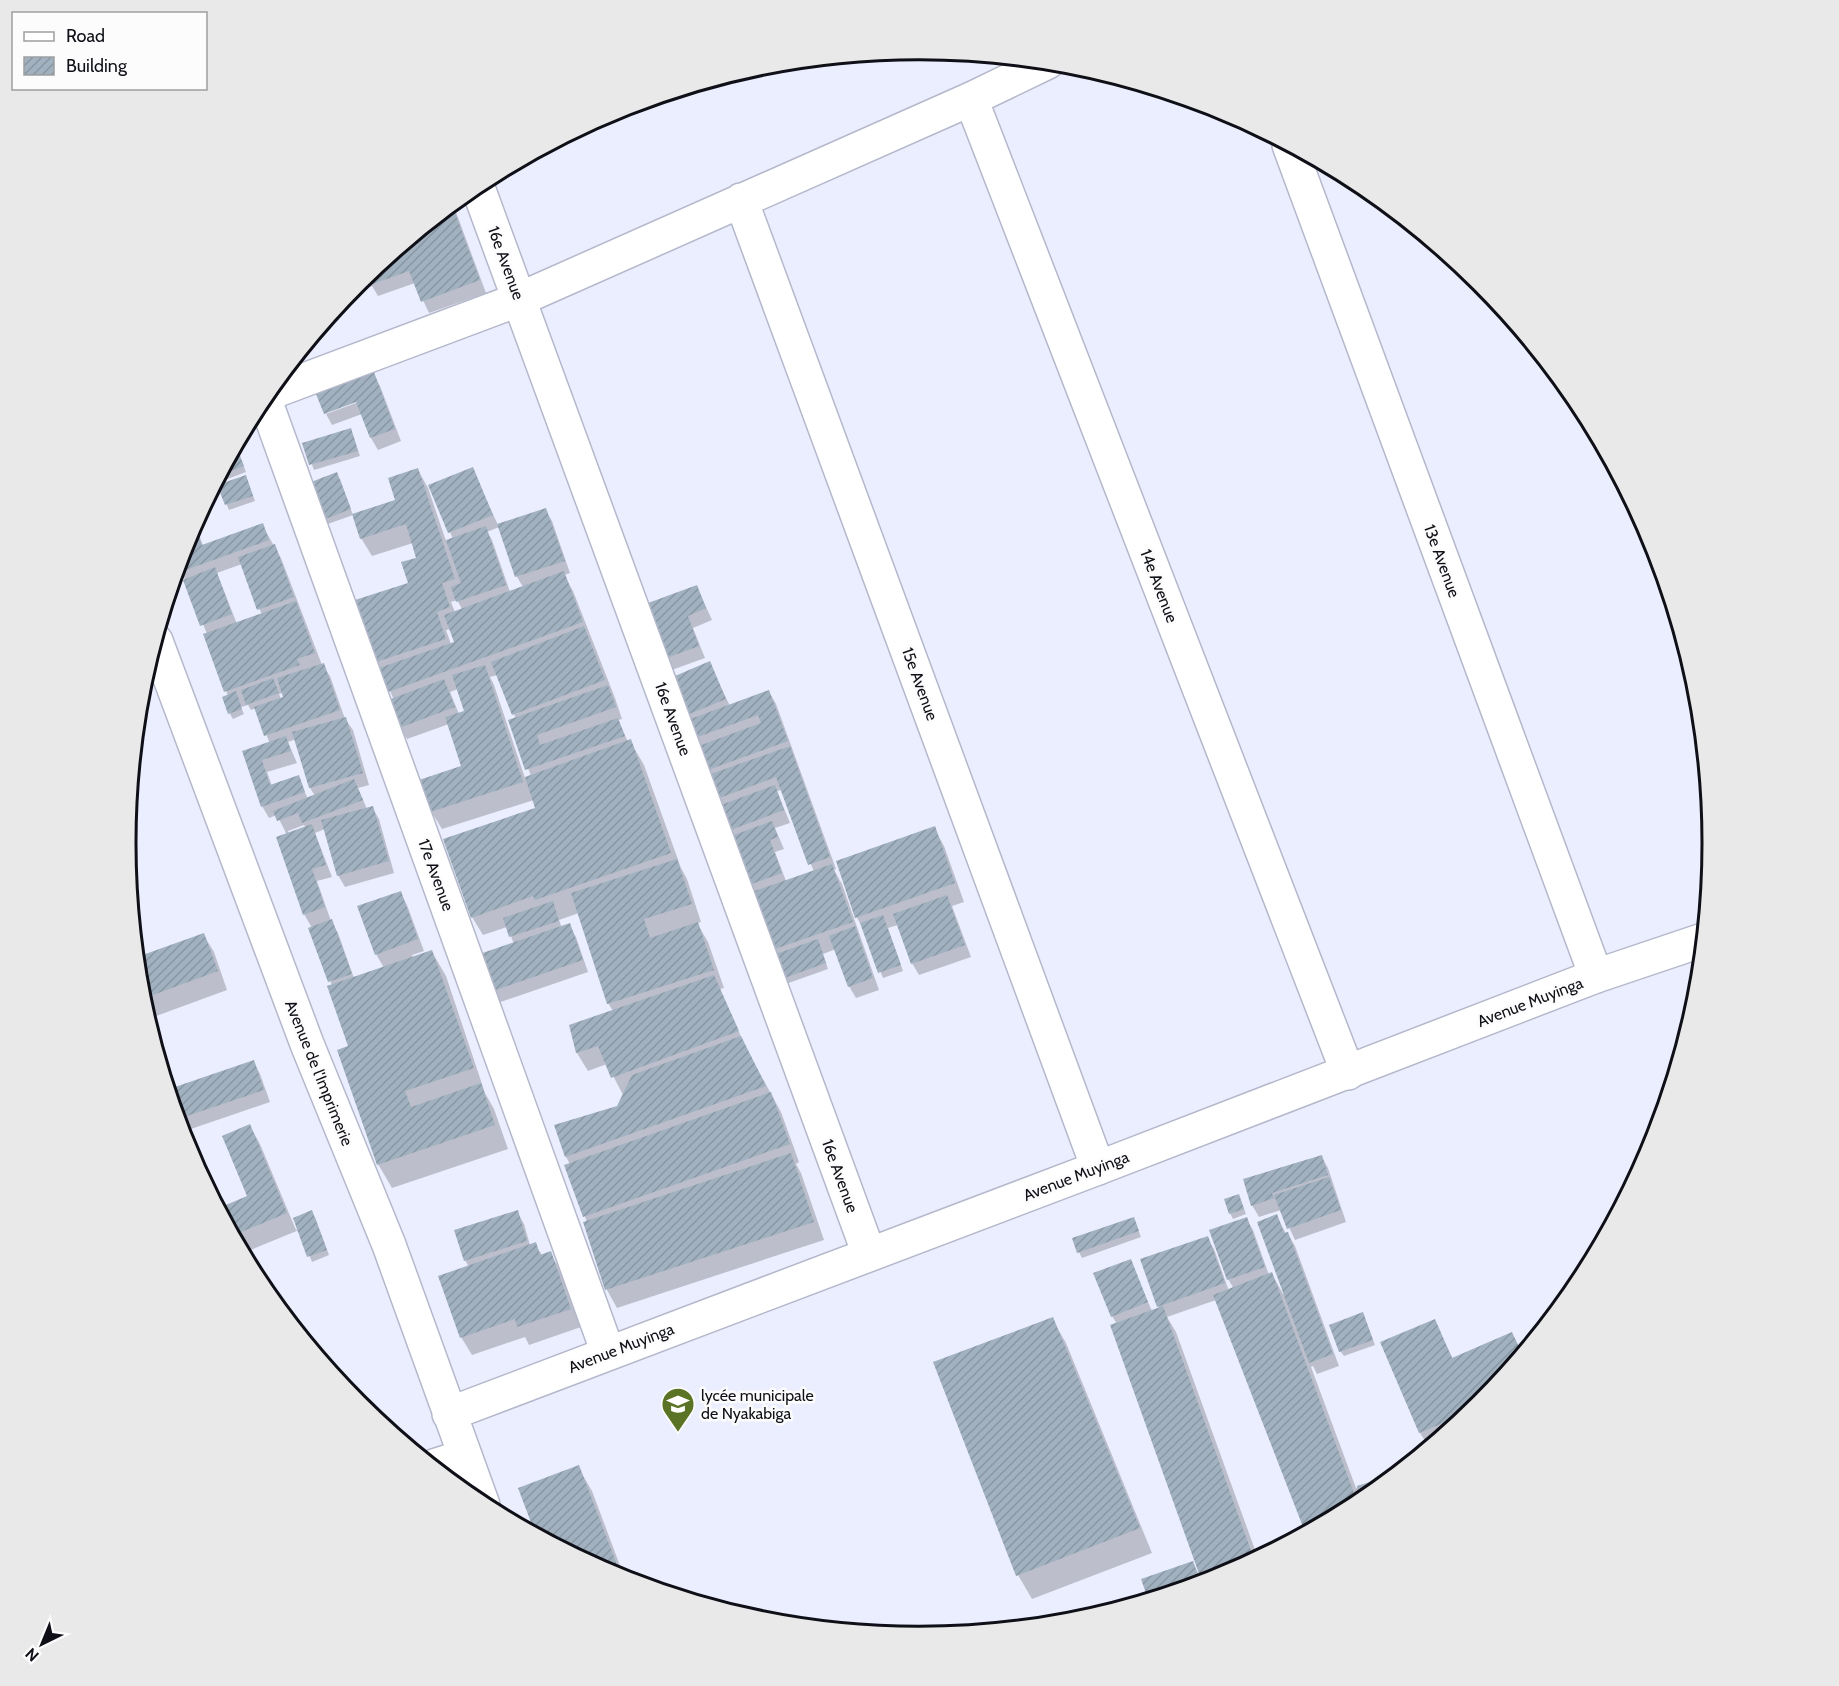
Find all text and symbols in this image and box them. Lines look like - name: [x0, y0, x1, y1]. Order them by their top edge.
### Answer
- legend: [12, 12, 207, 90]
- text: Road: [66, 25, 105, 47]
- text: Building: [66, 55, 128, 77]
- street label: 16e Avenue: [484, 224, 528, 302]
- street label: 13e Avenue: [1420, 522, 1464, 600]
- street label: 14e Avenue: [1136, 547, 1182, 625]
- street label: 15e Avenue: [898, 645, 942, 723]
- street label: 16e Avenue: [651, 680, 695, 758]
- street label: 17e Avenue: [414, 836, 458, 914]
- street label: Avenue Muyinga: [1475, 973, 1586, 1031]
- street label: Avenue de l'Imprimerie: [281, 997, 357, 1149]
- street label: 16e Avenue: [818, 1137, 862, 1215]
- street label: Avenue Muyinga: [1021, 1147, 1132, 1205]
- street label: Avenue Muyinga: [566, 1319, 677, 1377]
- school or university icon: lycée municipale de Nyakabiga: [660, 1386, 696, 1433]
- place label: lycée municipale de Nyakabiga: [701, 1386, 814, 1423]
- north arrow: [12, 1614, 72, 1674]
- text: N: [21, 1644, 43, 1665]

